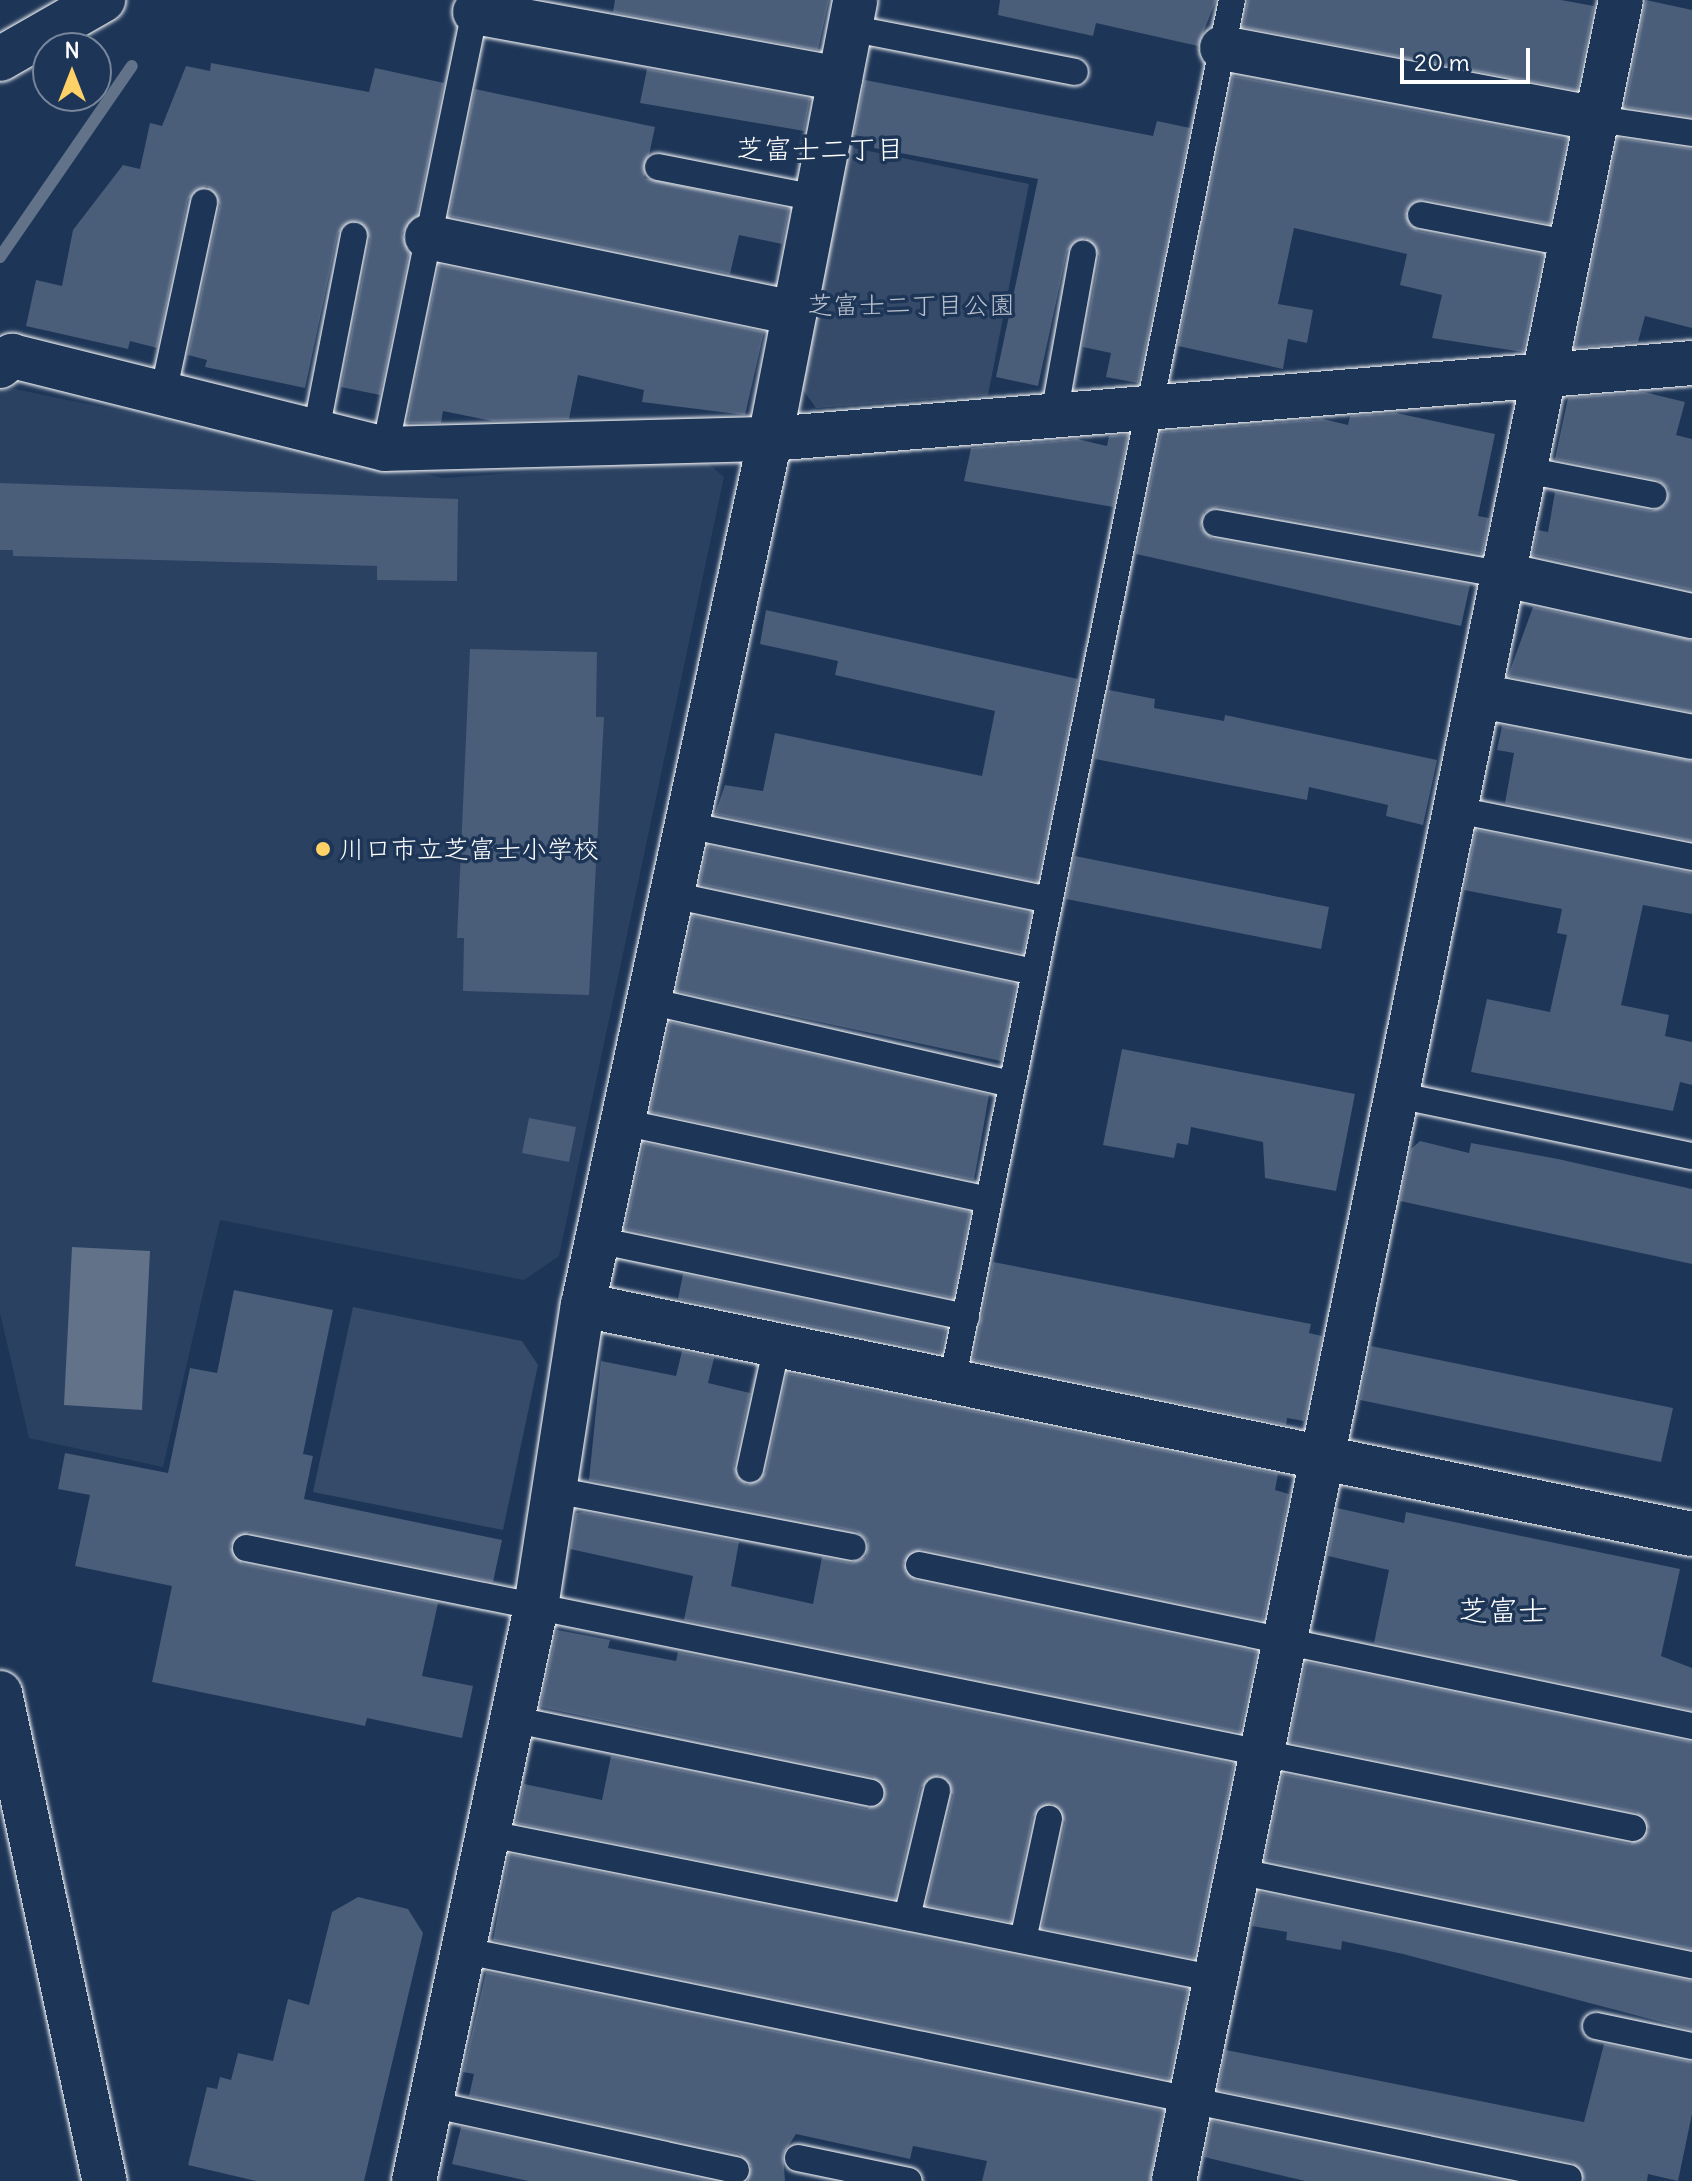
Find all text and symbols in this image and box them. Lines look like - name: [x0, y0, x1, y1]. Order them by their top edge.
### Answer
- north arrow: [32, 32, 112, 112]
- scale bar: [1404, 32, 1534, 82]
- text: N: [64, 36, 80, 64]
- text: 20 m: [1414, 47, 1470, 77]
- district label: 芝富士二丁目: [736, 132, 904, 166]
- park label: 芝富士二丁目公園: [807, 289, 1015, 321]
- place label: 川口市立芝富士小学校: [339, 833, 599, 865]
- marker: 川口市立芝富士小学校: [314, 840, 332, 858]
- district label: 芝富士: [1458, 1592, 1548, 1628]

